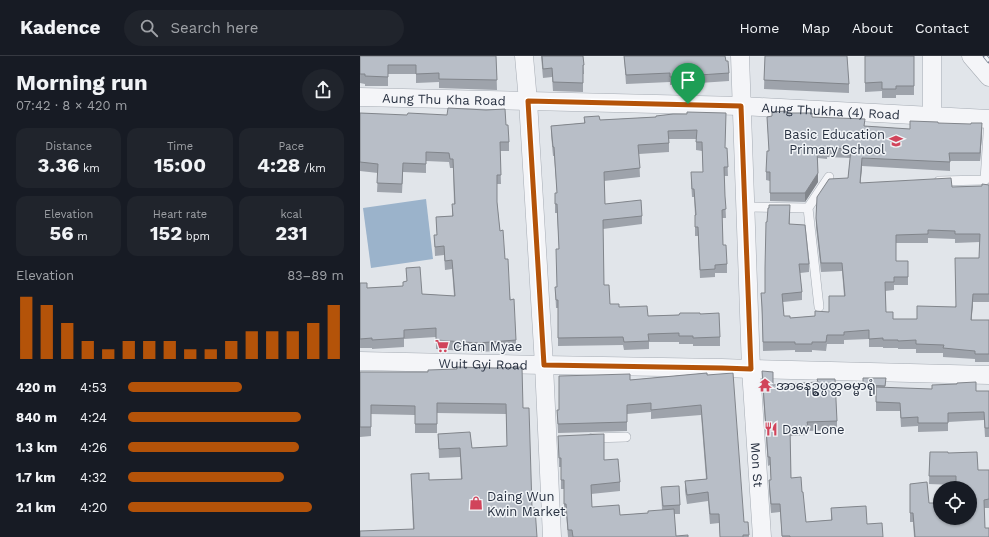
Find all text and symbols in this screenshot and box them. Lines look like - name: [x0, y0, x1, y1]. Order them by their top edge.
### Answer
- search box: [124, 10, 404, 46]
- text: Kadence: [20, 16, 100, 39]
- icon: search: [138, 17, 160, 39]
- text: Search here: [170, 19, 258, 37]
- text: Home: [739, 20, 779, 36]
- text: Map: [801, 20, 830, 36]
- text: About: [852, 20, 893, 36]
- text: Contact: [915, 20, 969, 36]
- pin: [671, 63, 705, 104]
- button: share: [302, 69, 344, 111]
- icon: arrive: [677, 69, 699, 91]
- text: Morning run: [16, 70, 148, 95]
- street label: Aung Thu Kha Road: [382, 91, 506, 108]
- text: 07:42 · 8 × 420 m: [16, 98, 127, 113]
- street label: Aung Thukha (4) Road: [761, 100, 900, 122]
- place label: Basic Education Primary School: [784, 127, 885, 157]
- school or university icon: Basic Education Primary School: [888, 133, 904, 149]
- text: Distance: [45, 140, 92, 153]
- text: Time: [167, 140, 193, 153]
- text: Pace: [279, 140, 304, 153]
- text: 3.36: [38, 153, 79, 177]
- text: 15:00: [154, 153, 206, 177]
- text: 4:28: [257, 153, 300, 177]
- text: km: [79, 162, 100, 175]
- text: /km: [300, 162, 326, 175]
- text: Elevation: [44, 208, 93, 221]
- text: Heart rate: [153, 208, 207, 221]
- text: kcal: [280, 208, 302, 221]
- text: 56: [50, 221, 74, 245]
- text: 152: [150, 221, 182, 245]
- text: 231: [275, 221, 308, 245]
- text: m: [74, 230, 88, 243]
- text: bpm: [182, 230, 210, 243]
- text: Elevation: [16, 268, 74, 283]
- text: 83–89 m: [287, 268, 344, 283]
- supermarket icon: Chan Myae: [434, 338, 450, 354]
- place label: Chan Myae: [453, 339, 522, 354]
- street label: Wuit Gyi Road: [438, 356, 528, 373]
- temple icon: အာနေဥ္စပ္ပတ္တဓမ္မာရုံ: [757, 377, 773, 393]
- place label: အာနေဥ္စပ္ပတ္တဓမ္မာရုံ: [776, 378, 876, 396]
- text: 420 m: [16, 380, 56, 395]
- text: 4:53: [80, 380, 107, 395]
- text: 840 m: [16, 410, 57, 425]
- text: 4:24: [80, 410, 107, 425]
- restaurant icon: Daw Lone: [763, 421, 779, 437]
- place label: Daw Lone: [782, 422, 845, 437]
- text: 1.3 km: [16, 440, 57, 455]
- text: 4:26: [80, 440, 107, 455]
- street label: Mon St: [748, 442, 766, 488]
- text: 1.7 km: [16, 470, 56, 485]
- text: 4:32: [80, 470, 107, 485]
- map controls: [933, 481, 977, 525]
- button: locate: [933, 481, 977, 525]
- place label: Daing Wun Kwin Market: [487, 489, 566, 519]
- shop icon: Daing Wun Kwin Market: [468, 495, 484, 511]
- text: 2.1 km: [16, 500, 56, 515]
- text: 4:20: [80, 500, 107, 515]

